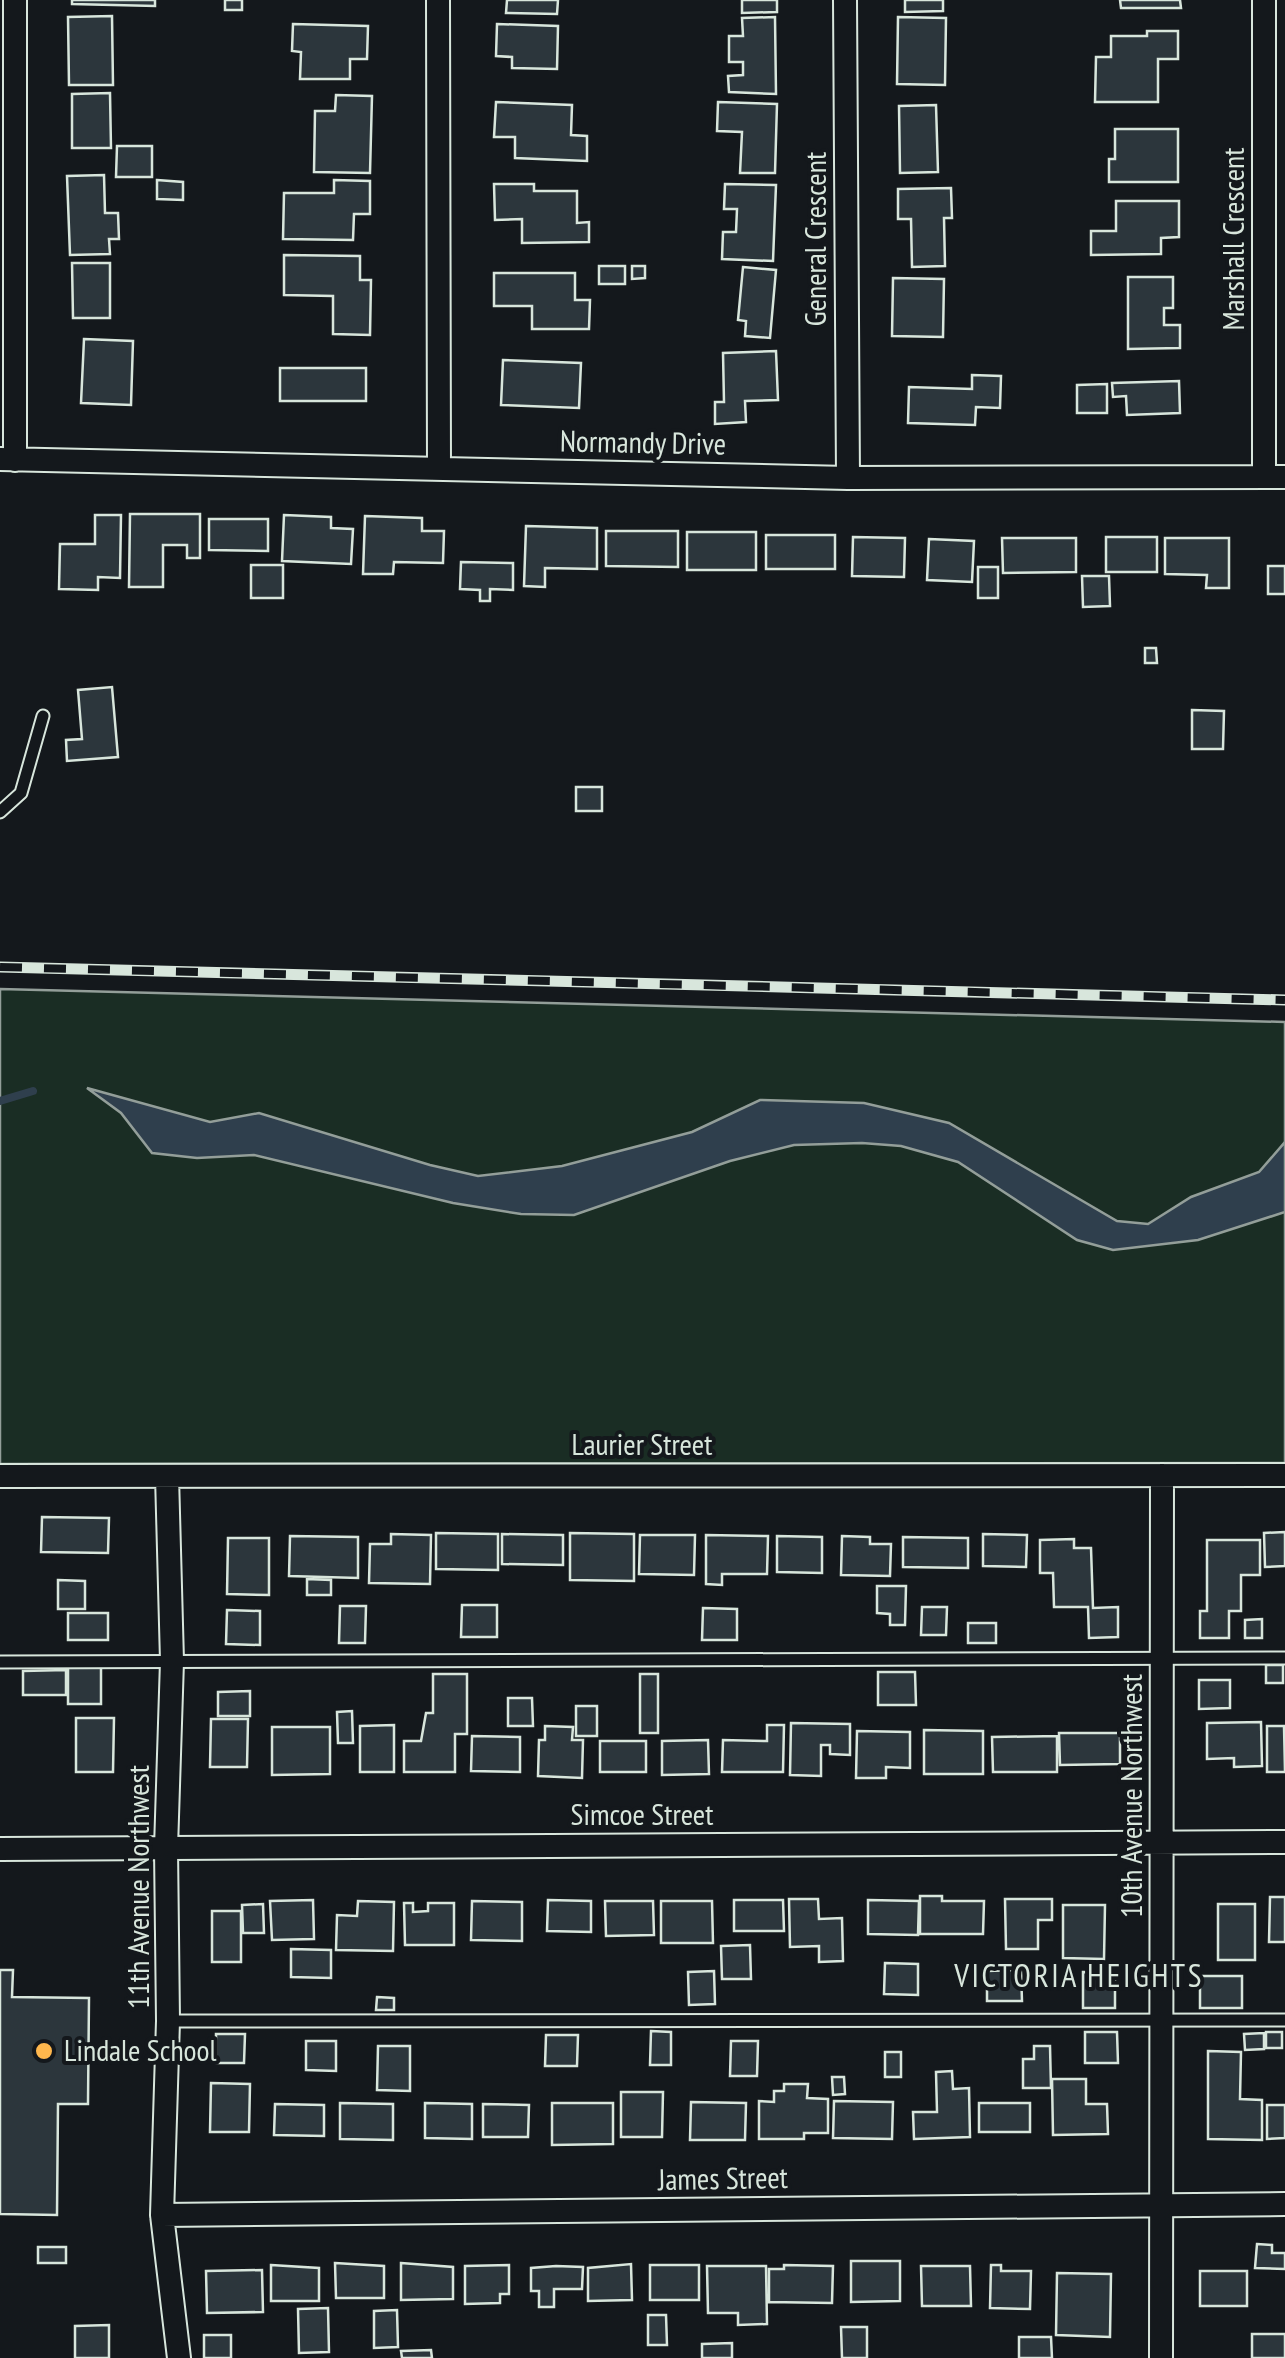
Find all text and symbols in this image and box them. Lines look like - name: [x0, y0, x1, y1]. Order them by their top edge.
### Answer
- street label: Marshall Crescent: [1213, 147, 1252, 331]
- street label: General Crescent: [795, 151, 834, 326]
- street label: Normandy Drive: [560, 421, 727, 462]
- street label: Laurier Street: [572, 1424, 713, 1463]
- street label: 10th Avenue Northwest: [1111, 1673, 1150, 1918]
- street label: 11th Avenue Northwest: [118, 1764, 157, 2009]
- street label: Simcoe Street: [571, 1794, 714, 1833]
- district label: VICTORIA HEIGHTS: [953, 1954, 1204, 1996]
- place label: Lindale School: [64, 2030, 217, 2069]
- marker: Lindale School: [33, 2040, 55, 2062]
- street label: James Street: [657, 2157, 789, 2198]

